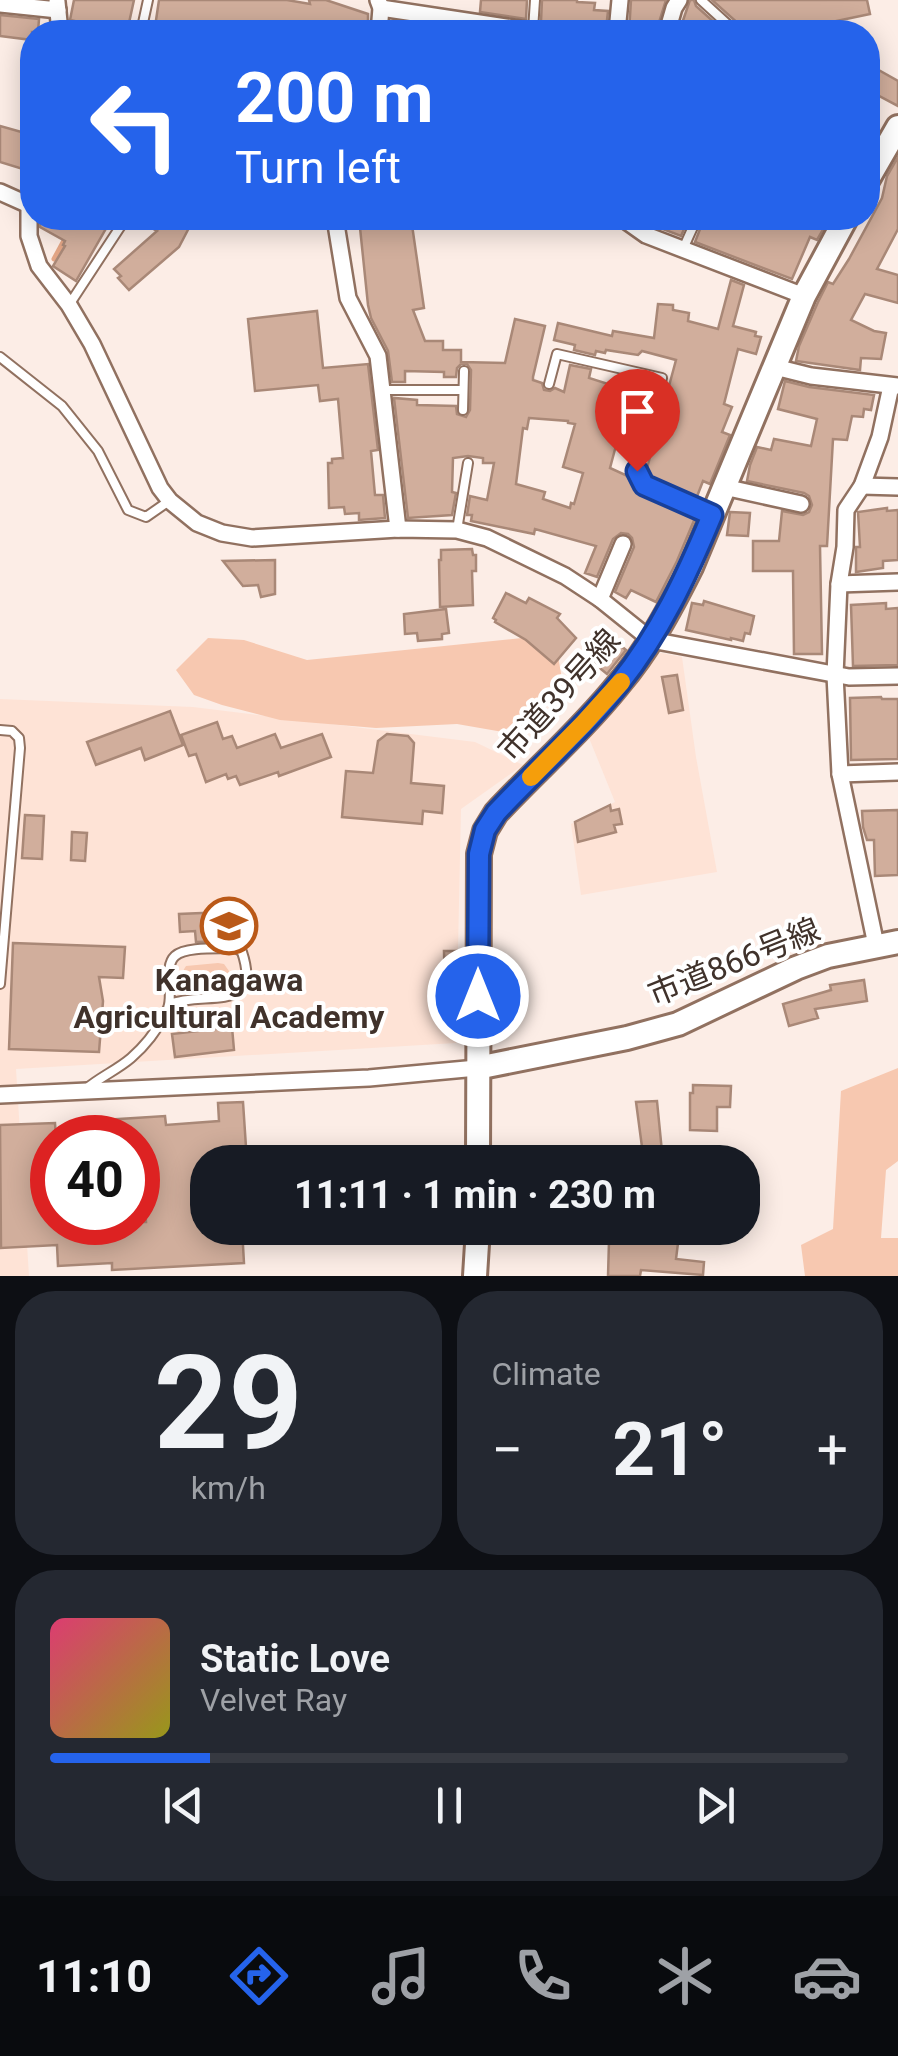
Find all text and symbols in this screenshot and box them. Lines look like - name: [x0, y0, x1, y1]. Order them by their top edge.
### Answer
- text: 200 m: [235, 57, 434, 139]
- icon: left: [70, 60, 200, 190]
- text: Turn left: [235, 141, 401, 194]
- pin: [595, 369, 680, 472]
- icon: arrive: [610, 384, 665, 439]
- street label: 市道39号線: [490, 621, 628, 769]
- school or university icon: Kanagawa Agricultural Academy: [199, 896, 259, 956]
- street label: 市道866号線: [643, 910, 825, 1014]
- position arrow: [426, 944, 530, 1048]
- place label: Kanagawa Agricultural Academy: [74, 961, 385, 1036]
- speed limit sign: 40: [30, 1115, 160, 1245]
- text: 11:11 · 1 min · 230 m: [294, 1173, 656, 1217]
- text: 29: [154, 1327, 303, 1480]
- text: Climate: [492, 1355, 601, 1393]
- text: 21°: [612, 1405, 728, 1493]
- text: −: [492, 1418, 523, 1482]
- text: +: [817, 1418, 848, 1482]
- text: km/h: [191, 1469, 266, 1507]
- text: Static Love: [200, 1637, 390, 1681]
- text: Velvet Ray: [200, 1681, 347, 1719]
- icon: previous: [156, 1778, 211, 1833]
- icon: pause: [422, 1778, 477, 1833]
- icon: next: [688, 1778, 743, 1833]
- icon: directions: [224, 1941, 294, 2011]
- icon: music: [366, 1941, 436, 2011]
- icon: phone: [508, 1941, 578, 2011]
- icon: climate: [650, 1941, 720, 2011]
- icon: car: [792, 1941, 862, 2011]
- text: 11:10: [36, 1950, 152, 2003]

